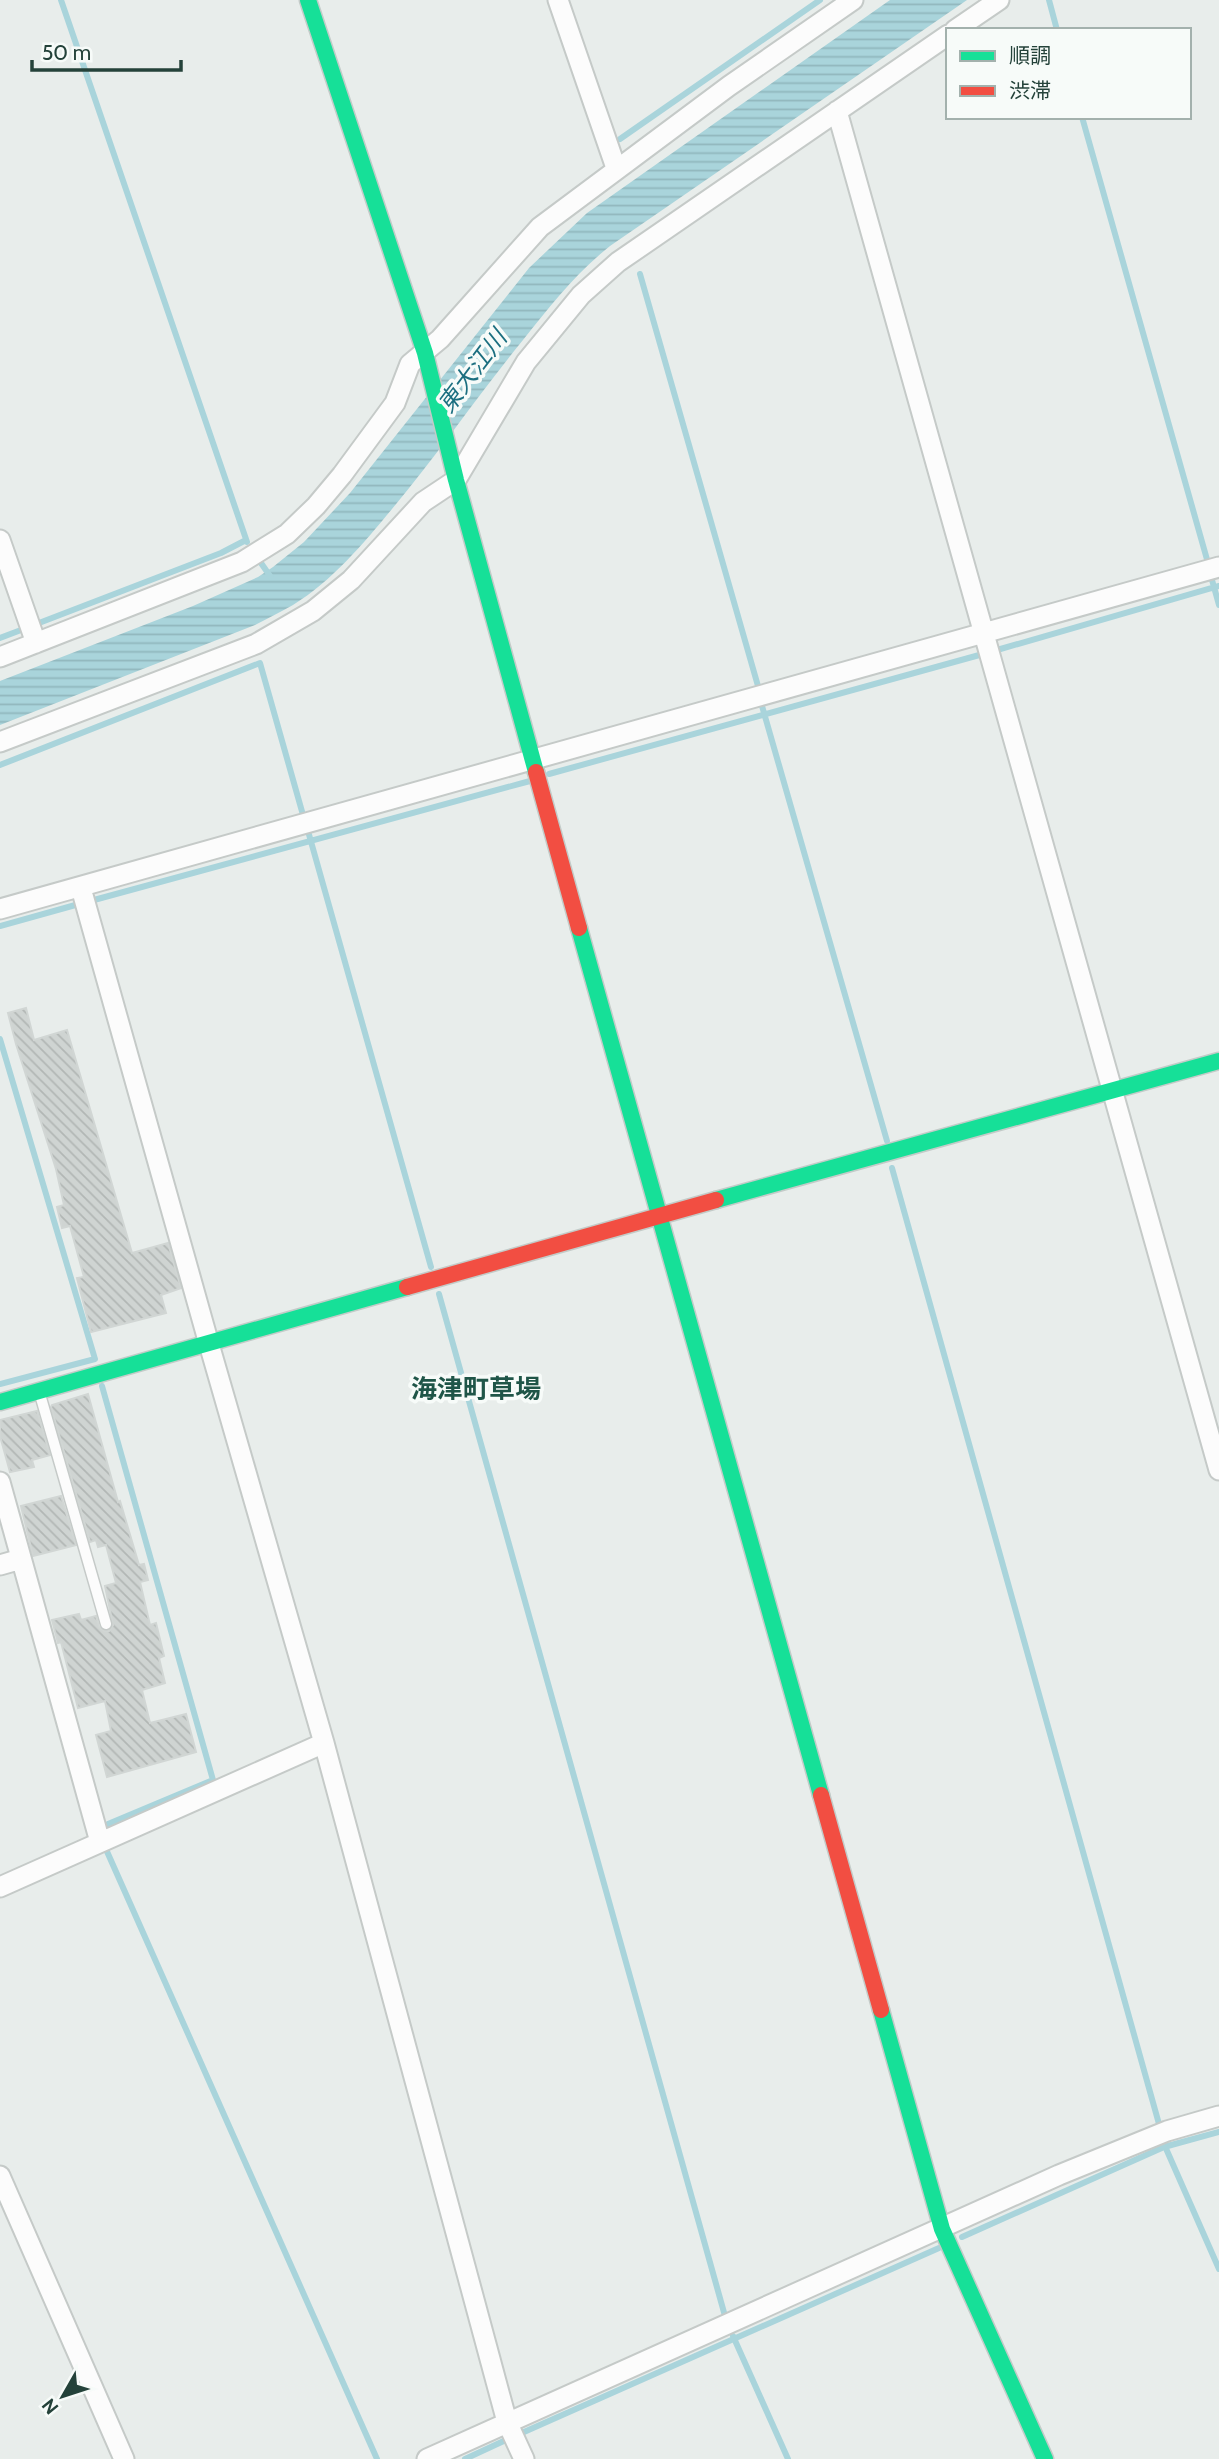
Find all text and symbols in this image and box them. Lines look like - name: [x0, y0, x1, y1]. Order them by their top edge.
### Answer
- scale bar: [32, 28, 180, 72]
- legend: [946, 28, 1191, 119]
- text: 50 m: [42, 40, 91, 65]
- text: 順調: [1009, 43, 1051, 68]
- text: 渋滞: [1009, 78, 1051, 103]
- water label: 東大江川: [432, 322, 514, 418]
- district label: 海津町草場: [411, 1373, 541, 1405]
- north arrow: [28, 2361, 98, 2431]
- text: N: [37, 2394, 63, 2419]

